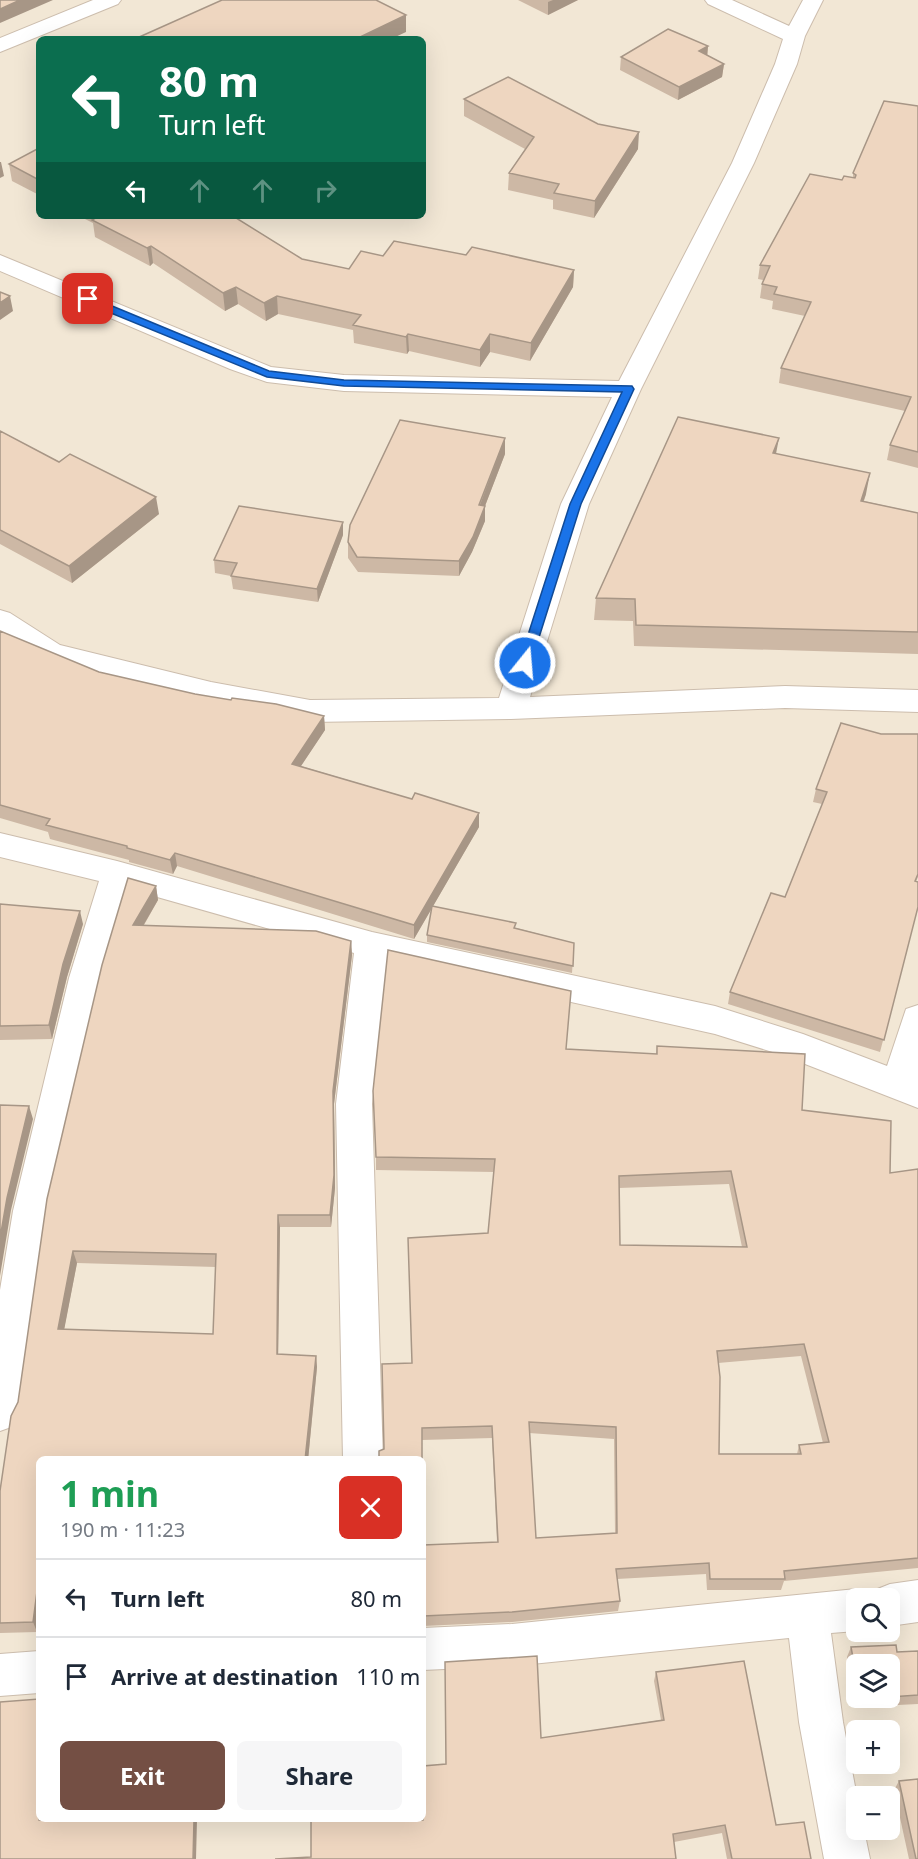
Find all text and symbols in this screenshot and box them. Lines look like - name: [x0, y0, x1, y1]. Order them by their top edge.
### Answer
- text: 80 m: [159, 52, 259, 109]
- icon: left: [60, 60, 138, 138]
- text: Turn left: [159, 106, 265, 143]
- icon: left: [120, 174, 153, 207]
- icon: ahead: [183, 174, 216, 207]
- icon: ahead: [246, 174, 279, 207]
- icon: right: [309, 174, 342, 207]
- pin: [62, 273, 113, 324]
- icon: arrive: [71, 282, 104, 315]
- position arrow: [493, 631, 557, 695]
- text: 1 min: [60, 1469, 159, 1518]
- button: close: [339, 1476, 402, 1539]
- text: 190 m · 11:23: [60, 1516, 185, 1543]
- icon: left: [60, 1582, 93, 1615]
- text: Turn left: [111, 1583, 205, 1613]
- text: 80 m: [351, 1583, 402, 1613]
- map controls: [846, 1588, 900, 1840]
- button: search: [846, 1588, 900, 1642]
- button: layers: [846, 1654, 900, 1708]
- icon: arrive: [60, 1660, 93, 1693]
- text: Arrive at destination: [111, 1661, 338, 1691]
- text: 110 m: [356, 1661, 420, 1691]
- button: +: [846, 1720, 900, 1774]
- button: Exit: [60, 1741, 225, 1810]
- button: Share: [237, 1741, 402, 1810]
- button: −: [846, 1786, 900, 1840]

